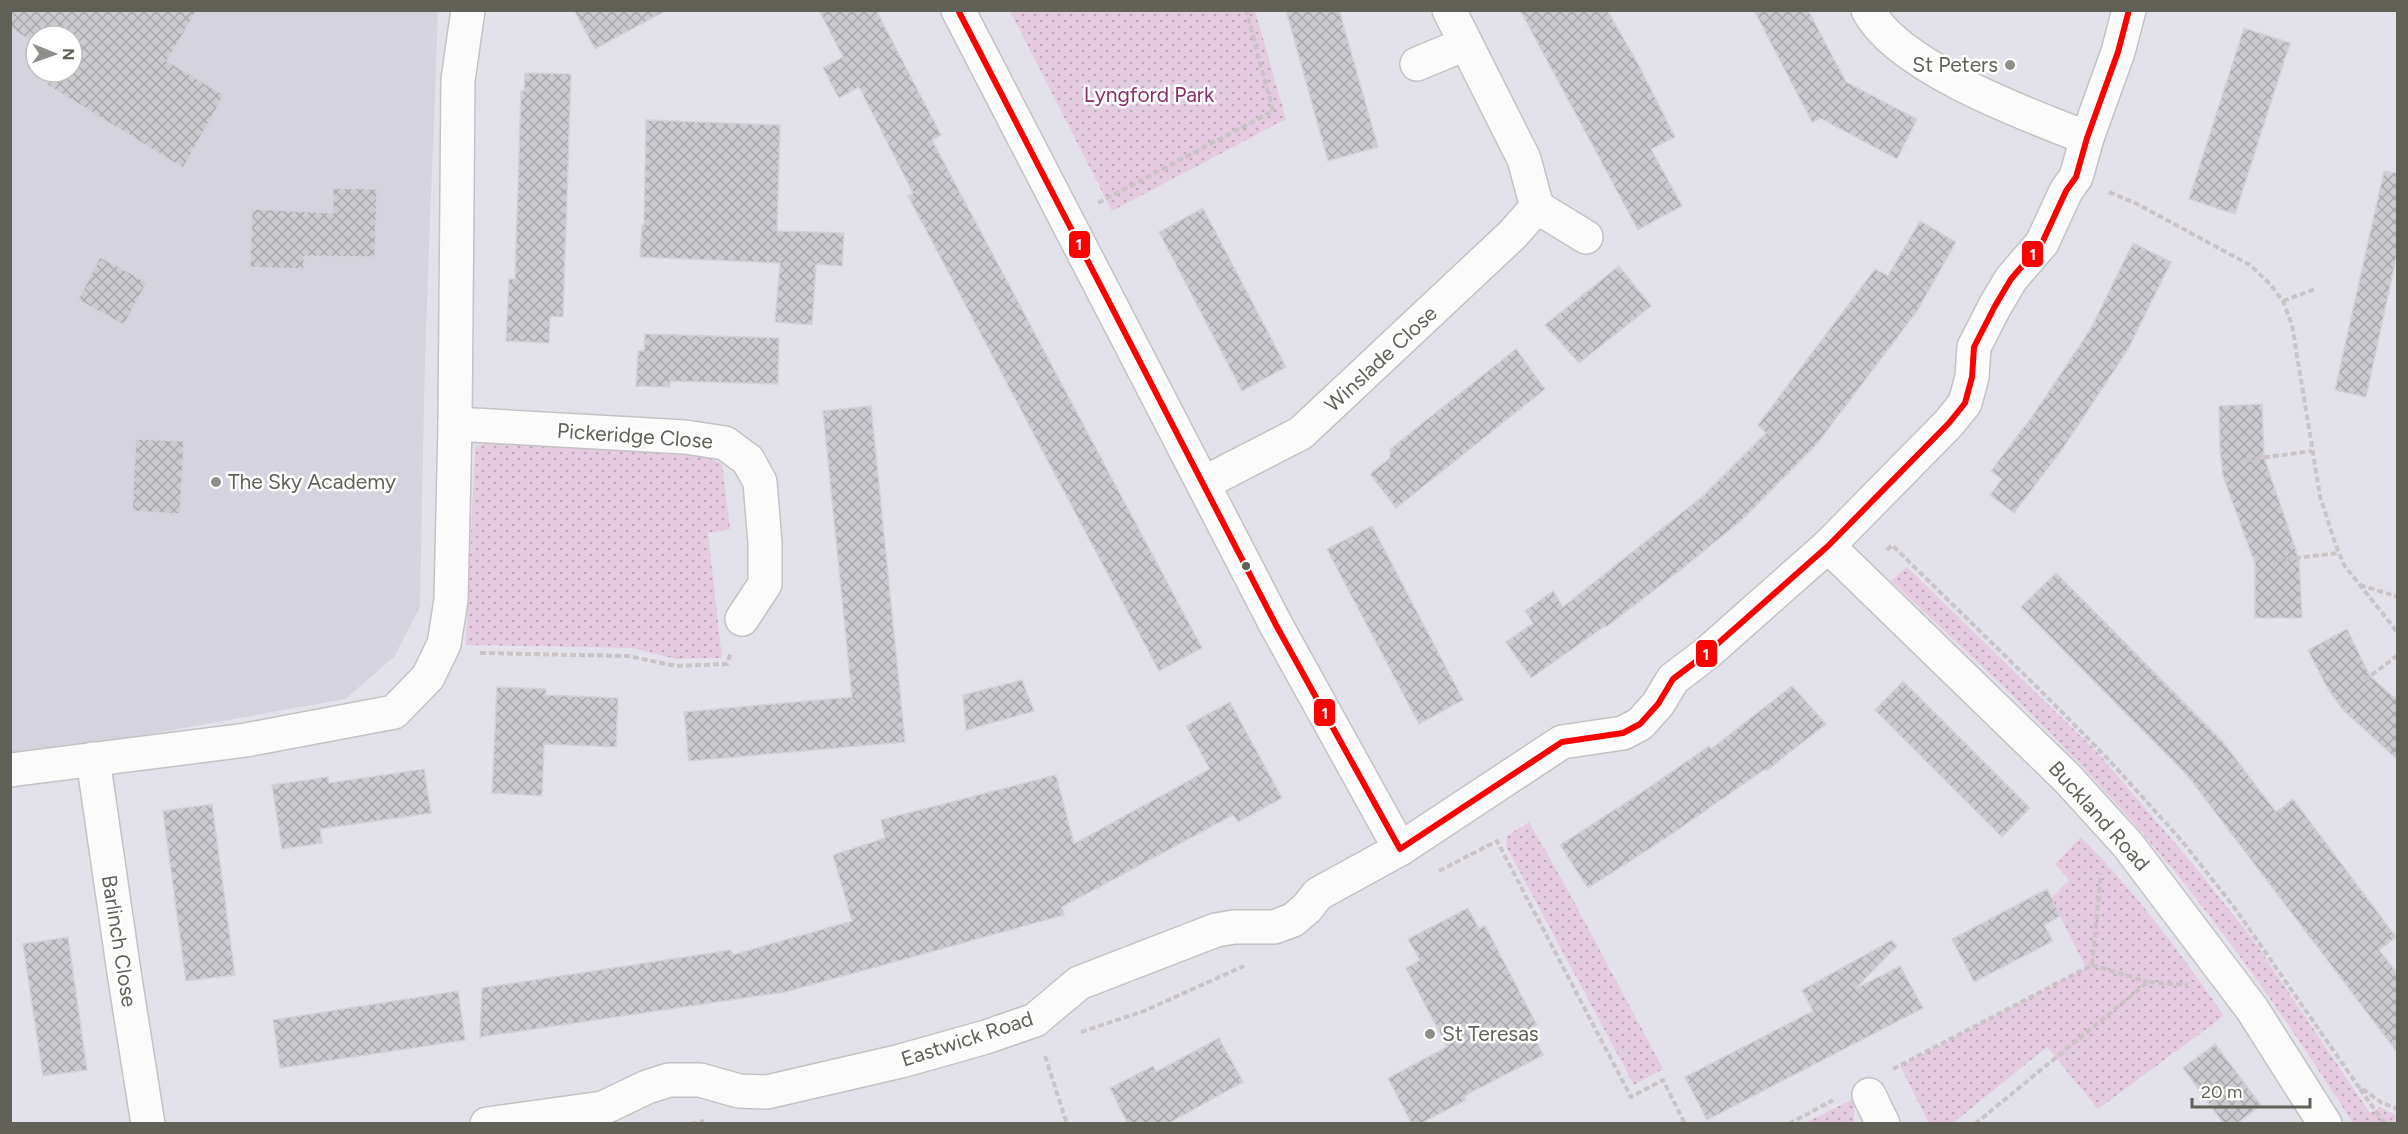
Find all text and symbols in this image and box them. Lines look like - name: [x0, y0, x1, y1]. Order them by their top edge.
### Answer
- north arrow: [24, 24, 84, 84]
- text: N: [59, 48, 78, 61]
- place label: St Peters: [1912, 52, 1998, 77]
- marker: St Peters: [2003, 58, 2017, 72]
- park label: Lyngford Park: [1084, 82, 1215, 107]
- line badge: 1: [1068, 230, 1091, 259]
- text: 1: [1076, 235, 1082, 254]
- line badge: 1: [2021, 240, 2044, 268]
- text: 1: [2030, 245, 2036, 264]
- street label: Winslade Close: [1319, 300, 1442, 417]
- street label: Pickeridge Close: [556, 418, 714, 453]
- place label: The Sky Academy: [228, 469, 396, 494]
- marker: The Sky Academy: [209, 475, 223, 489]
- unlabelled marker: [1240, 560, 1252, 572]
- line badge: 1: [1695, 639, 1718, 668]
- text: 1: [1703, 645, 1709, 664]
- line badge: 1: [1313, 698, 1336, 727]
- text: 1: [1322, 704, 1328, 723]
- street label: Buckland Road: [2044, 756, 2155, 876]
- street label: Barlinch Close: [97, 873, 142, 1009]
- street label: Eastwick Road: [898, 1005, 1036, 1072]
- place label: St Teresas: [1442, 1021, 1539, 1046]
- marker: St Teresas: [1423, 1027, 1437, 1041]
- scale bar: [2192, 1071, 2310, 1109]
- text: 20 m: [2201, 1081, 2242, 1103]

